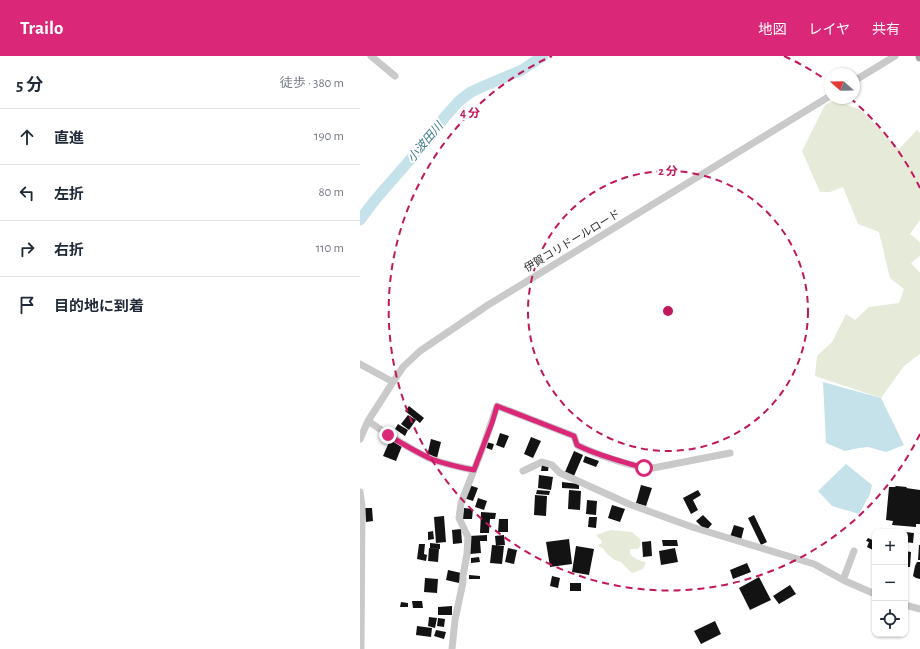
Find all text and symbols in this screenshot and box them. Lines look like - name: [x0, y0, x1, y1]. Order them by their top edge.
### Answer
- text: Trailo: [20, 19, 63, 38]
- text: 地図: [758, 23, 786, 37]
- text: レイヤ: [808, 23, 850, 37]
- text: 共有: [872, 23, 900, 37]
- north arrow: [824, 68, 860, 104]
- text: 5 分: [16, 76, 43, 93]
- text: 徒歩 · 380 m: [280, 77, 344, 90]
- text: 4 分: [460, 107, 480, 119]
- water label: 小波田川: [404, 118, 446, 164]
- icon: ahead: [16, 126, 38, 148]
- text: 190 m: [314, 130, 344, 143]
- text: 直進: [54, 131, 84, 146]
- text: 2 分: [658, 165, 678, 177]
- icon: left: [16, 182, 38, 204]
- text: 80 m: [318, 186, 344, 199]
- text: 左折: [54, 187, 84, 202]
- street label: 伊賀コリドールロード: [522, 208, 622, 274]
- icon: right: [16, 238, 38, 260]
- text: 110 m: [316, 242, 344, 255]
- text: 右折: [54, 243, 84, 258]
- icon: arrive: [16, 294, 38, 316]
- text: 目的地に到着: [54, 299, 144, 314]
- centre of rings: [661, 304, 675, 318]
- route end: [379, 426, 397, 444]
- route start: [635, 459, 653, 477]
- map controls: [872, 529, 908, 637]
- button: +: [872, 529, 908, 565]
- button: −: [872, 565, 908, 601]
- button: locate: [872, 601, 908, 637]

